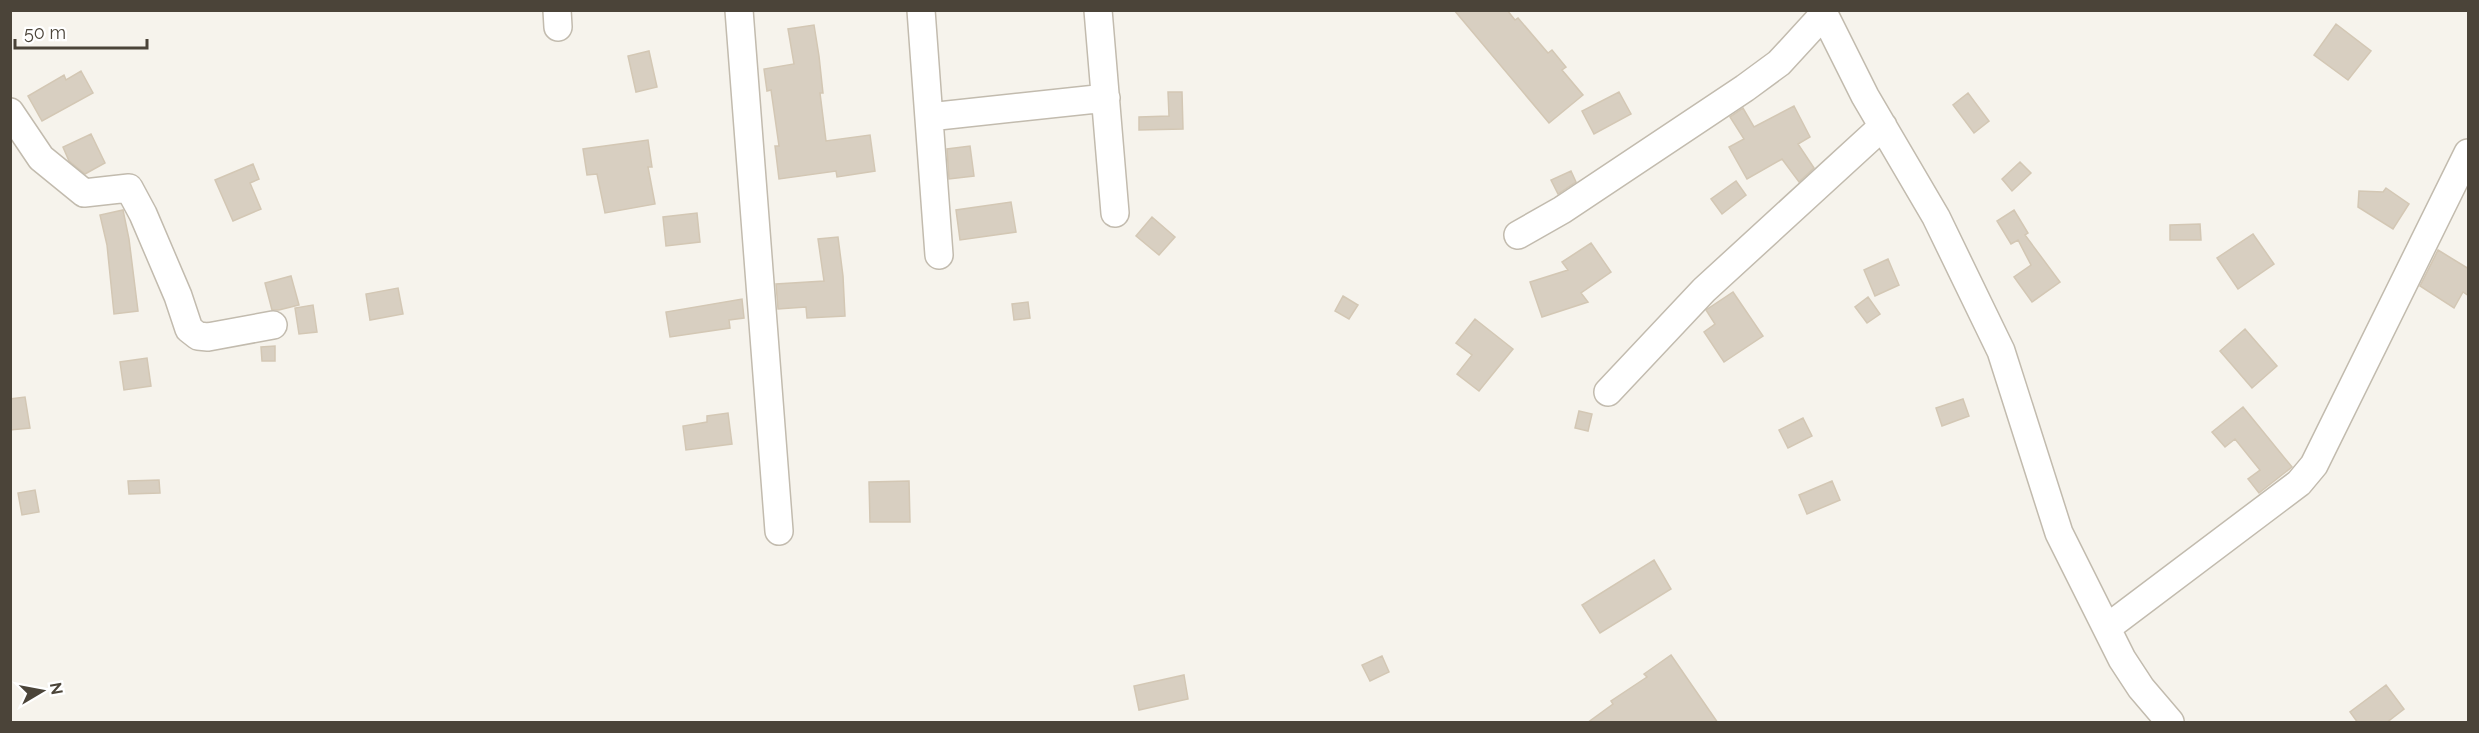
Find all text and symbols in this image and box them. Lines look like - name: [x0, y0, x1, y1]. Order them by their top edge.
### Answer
- scale bar: [15, 12, 147, 50]
- text: 50 m: [24, 22, 66, 43]
- north arrow: [12, 661, 72, 721]
- text: N: [46, 681, 67, 696]

